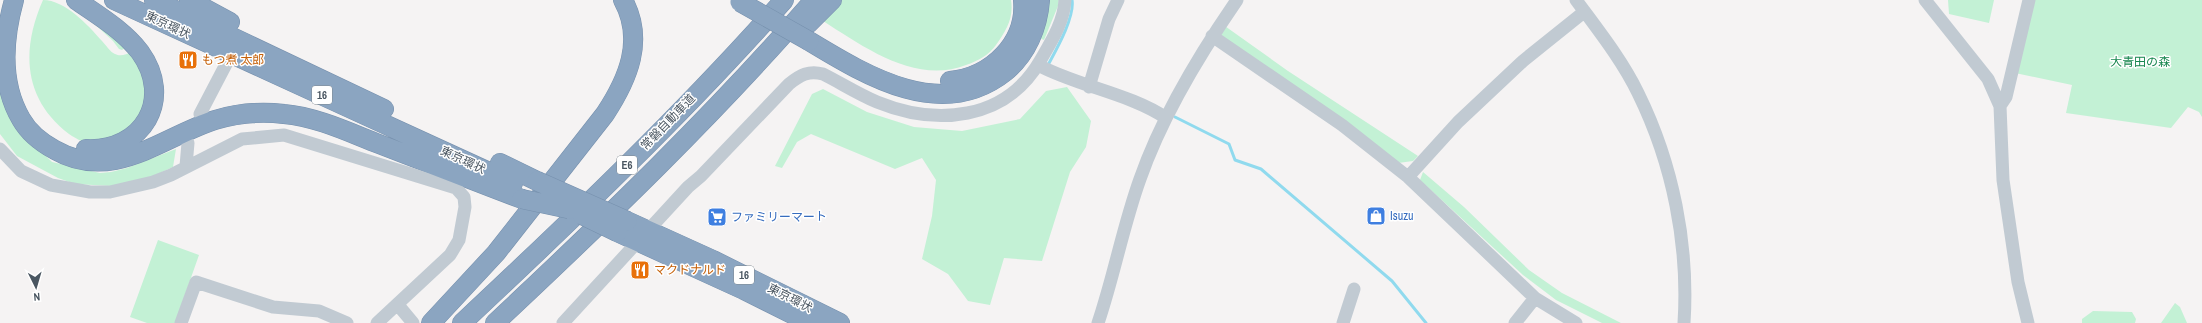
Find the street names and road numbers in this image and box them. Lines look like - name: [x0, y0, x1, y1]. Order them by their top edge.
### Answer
- street label: 東京環状: [143, 8, 193, 42]
- road number: 16: [312, 86, 332, 104]
- street label: 常磐自動車道: [637, 91, 699, 153]
- street label: 東京環状: [438, 143, 488, 177]
- road number: E6: [617, 156, 637, 174]
- road number: 16: [734, 266, 754, 284]
- street label: 東京環状: [765, 280, 815, 316]

